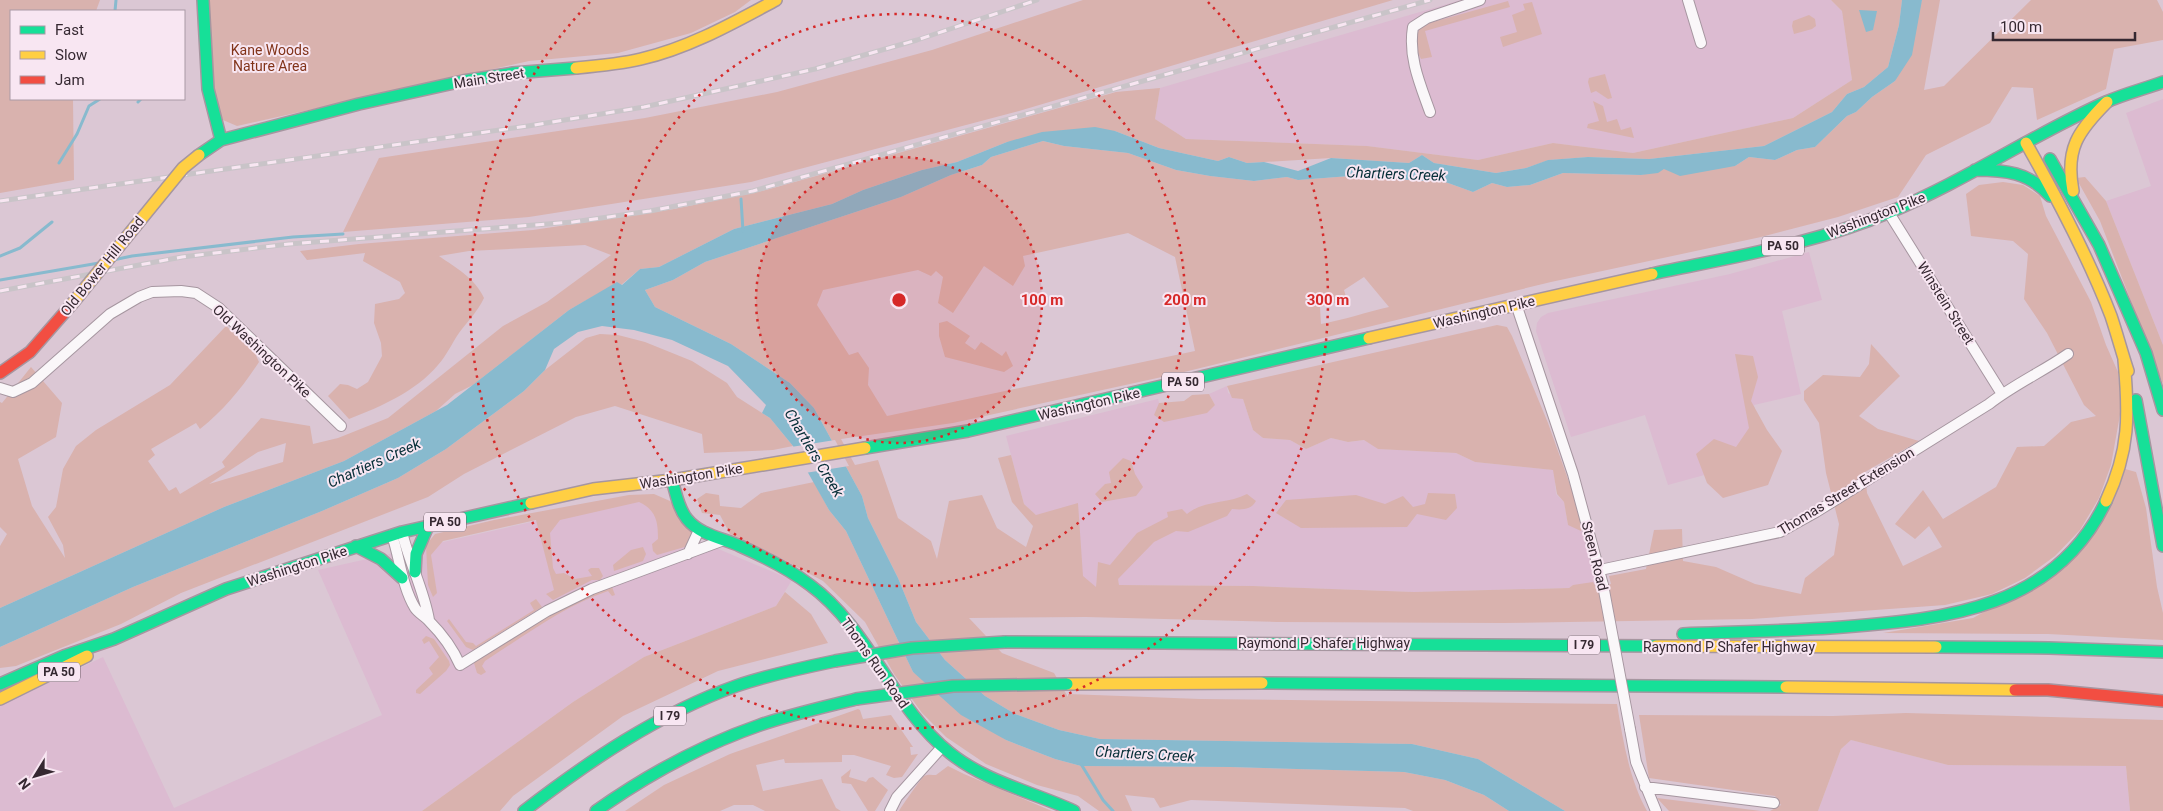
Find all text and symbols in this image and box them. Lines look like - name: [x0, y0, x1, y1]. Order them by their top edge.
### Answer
- legend: [10, 10, 185, 100]
- scale bar: [1993, 10, 2136, 42]
- text: 100 m: [2000, 18, 2042, 36]
- text: Fast: [55, 21, 84, 39]
- park label: Kane Woods Nature Area: [231, 42, 309, 74]
- text: Slow: [55, 46, 87, 64]
- street label: Main Street: [452, 64, 526, 91]
- text: Jam: [55, 71, 85, 89]
- water label: Chartiers Creek: [1346, 163, 1447, 185]
- street label: Washington Pike: [1825, 189, 1927, 241]
- street label: Old Bower Hill Road: [57, 213, 147, 319]
- road number: PA 50: [1762, 237, 1804, 256]
- street label: Winstein Street: [1914, 259, 1978, 348]
- centre of rings: [890, 291, 908, 309]
- text: 100 m: [1021, 291, 1063, 309]
- text: 200 m: [1164, 291, 1206, 309]
- text: 300 m: [1307, 291, 1349, 309]
- street label: Washington Pike: [1432, 293, 1536, 331]
- street label: Old Washington Pike: [210, 301, 314, 401]
- road number: PA 50: [1162, 372, 1204, 392]
- street label: Washington Pike: [1037, 385, 1141, 423]
- water label: Chartiers Creek: [781, 406, 848, 501]
- water label: Chartiers Creek: [325, 434, 424, 492]
- street label: Thomas Street Extension: [1775, 444, 1917, 538]
- street label: Washington Pike: [638, 460, 744, 492]
- road number: PA 50: [424, 512, 466, 532]
- street label: Steen Road: [1579, 520, 1611, 592]
- street label: Washington Pike: [245, 542, 349, 590]
- street label: Thoms Run Road: [838, 615, 912, 711]
- street label: Raymond P Shafer Highway: [1238, 635, 1410, 651]
- road number: I 79: [1568, 636, 1600, 654]
- street label: Raymond P Shafer Highway: [1643, 639, 1815, 655]
- road number: PA 50: [38, 662, 80, 682]
- road number: I 79: [654, 706, 686, 726]
- water label: Chartiers Creek: [1095, 742, 1196, 766]
- north arrow: [10, 751, 60, 801]
- text: N: [15, 775, 34, 793]

